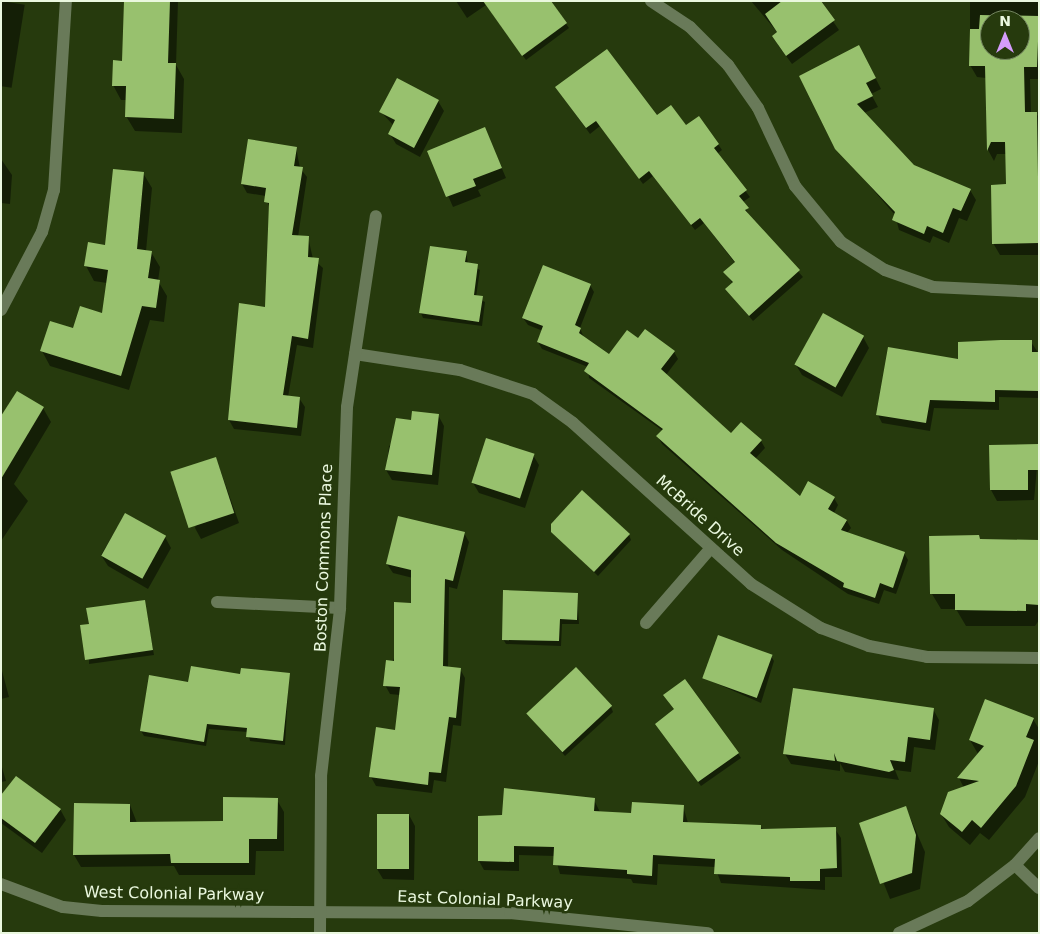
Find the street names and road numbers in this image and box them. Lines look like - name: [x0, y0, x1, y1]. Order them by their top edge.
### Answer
- street label: Boston Commons Place: [311, 464, 337, 652]
- street label: McBride Drive: [652, 471, 748, 561]
- street label: West Colonial Parkway: [84, 883, 264, 905]
- street label: East Colonial Parkway: [397, 887, 573, 913]

